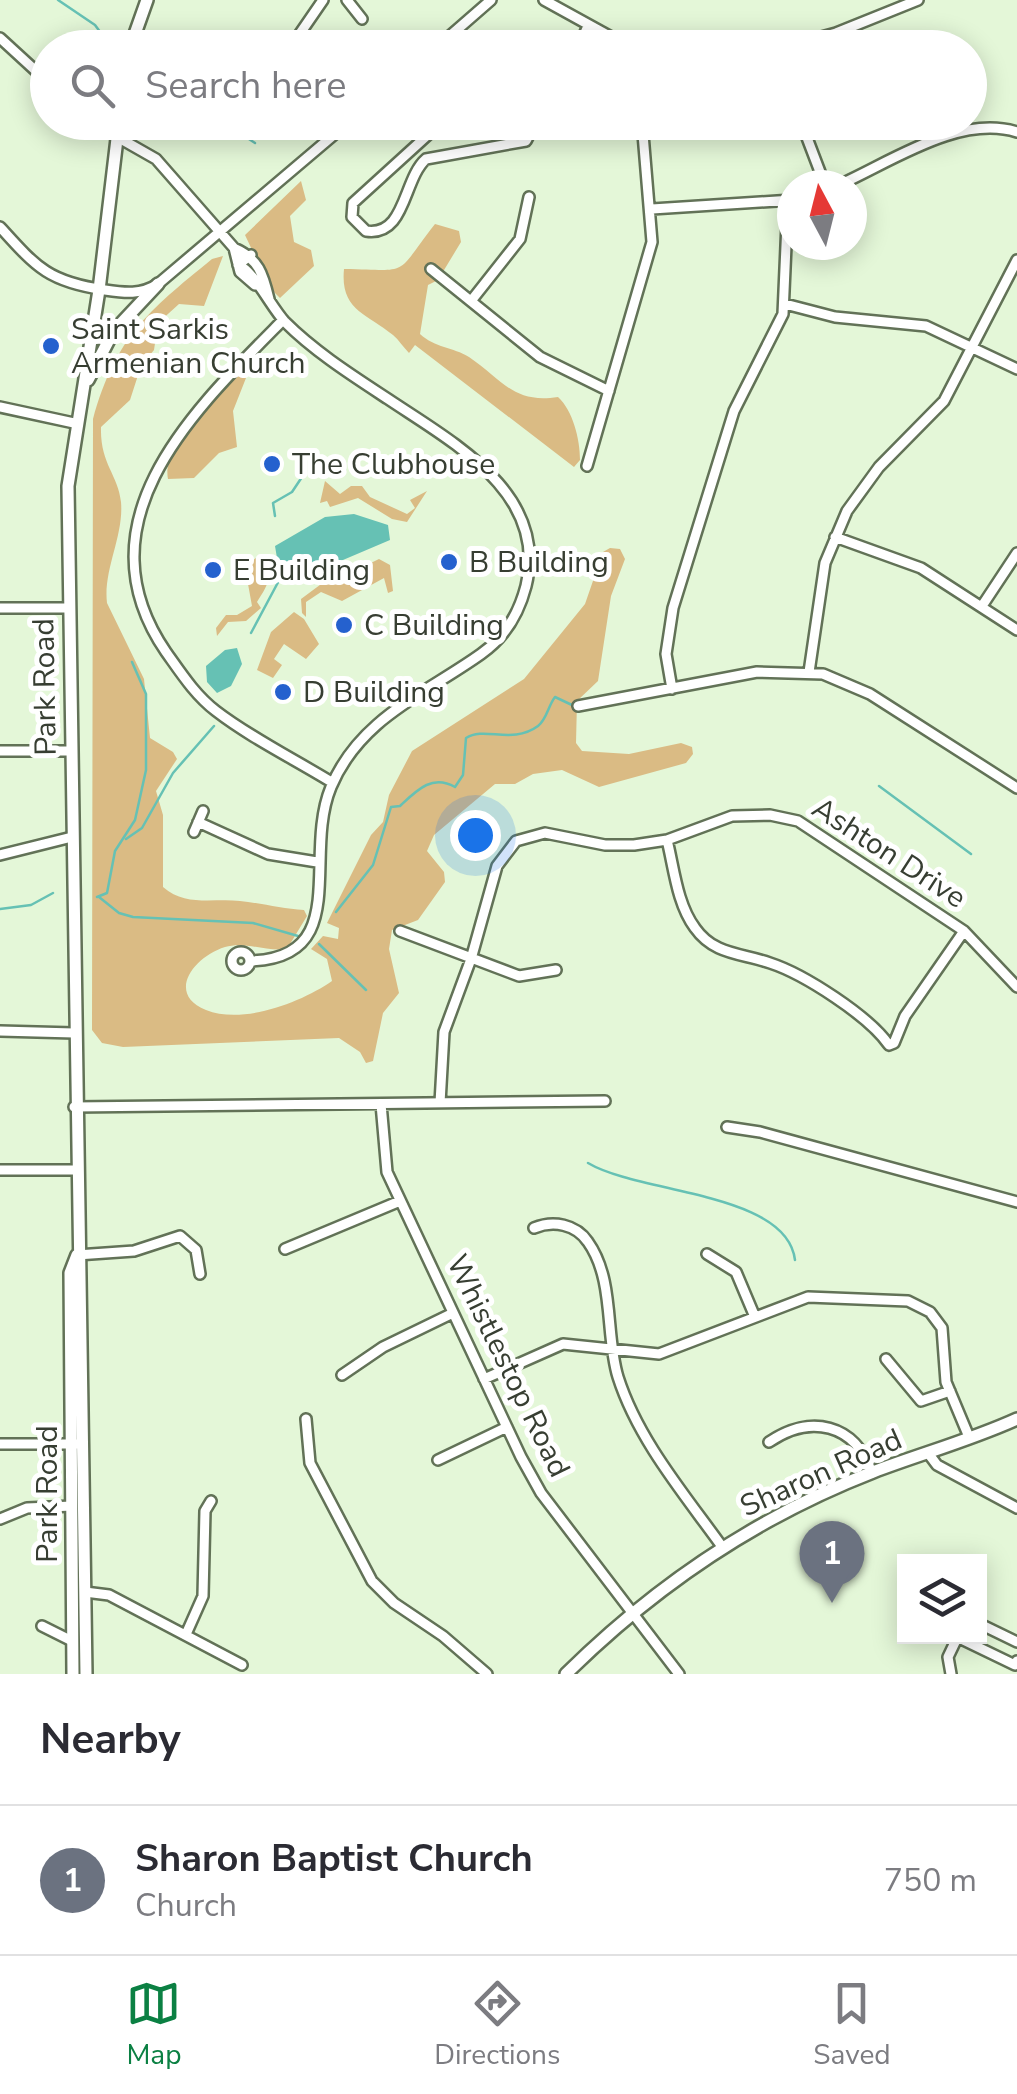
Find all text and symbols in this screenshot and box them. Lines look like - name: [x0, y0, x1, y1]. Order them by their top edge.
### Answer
- search box: [30, 30, 987, 140]
- icon: search: [65, 58, 120, 113]
- text: Search here: [145, 60, 346, 111]
- north arrow: [777, 170, 867, 260]
- place label: Saint Sarkis Armenian Church: [71, 309, 305, 384]
- marker: Saint Sarkis Armenian Church: [40, 335, 62, 357]
- place label: The Clubhouse: [292, 444, 495, 485]
- marker: The Clubhouse: [261, 453, 283, 475]
- place label: B Building: [469, 542, 609, 583]
- place label: E Building: [233, 550, 370, 591]
- marker: B Building: [438, 551, 460, 573]
- marker: E Building: [202, 559, 224, 581]
- place label: C Building: [364, 605, 504, 646]
- marker: C Building: [333, 614, 355, 636]
- street label: Park Road: [23, 618, 67, 756]
- place label: D Building: [303, 672, 445, 713]
- marker: D Building: [272, 681, 294, 703]
- street label: Ashton Drive: [804, 788, 974, 918]
- your location: [450, 810, 501, 861]
- street label: Whistlestop Road: [436, 1248, 580, 1484]
- street label: Sharon Road: [734, 1419, 908, 1527]
- street label: Park Road: [27, 1425, 68, 1563]
- pin: 1: [800, 1520, 864, 1603]
- map controls: [897, 1554, 987, 1644]
- button: layers: [897, 1554, 987, 1644]
- text: Nearby: [40, 1711, 181, 1768]
- text: Sharon Baptist Church: [135, 1833, 533, 1884]
- text: 1: [63, 1859, 82, 1902]
- text: 750 m: [884, 1859, 977, 1902]
- text: Church: [135, 1884, 237, 1927]
- tab: Map: [126, 1976, 181, 2074]
- tab: Directions: [434, 1976, 560, 2074]
- tab: Saved: [813, 1976, 891, 2074]

